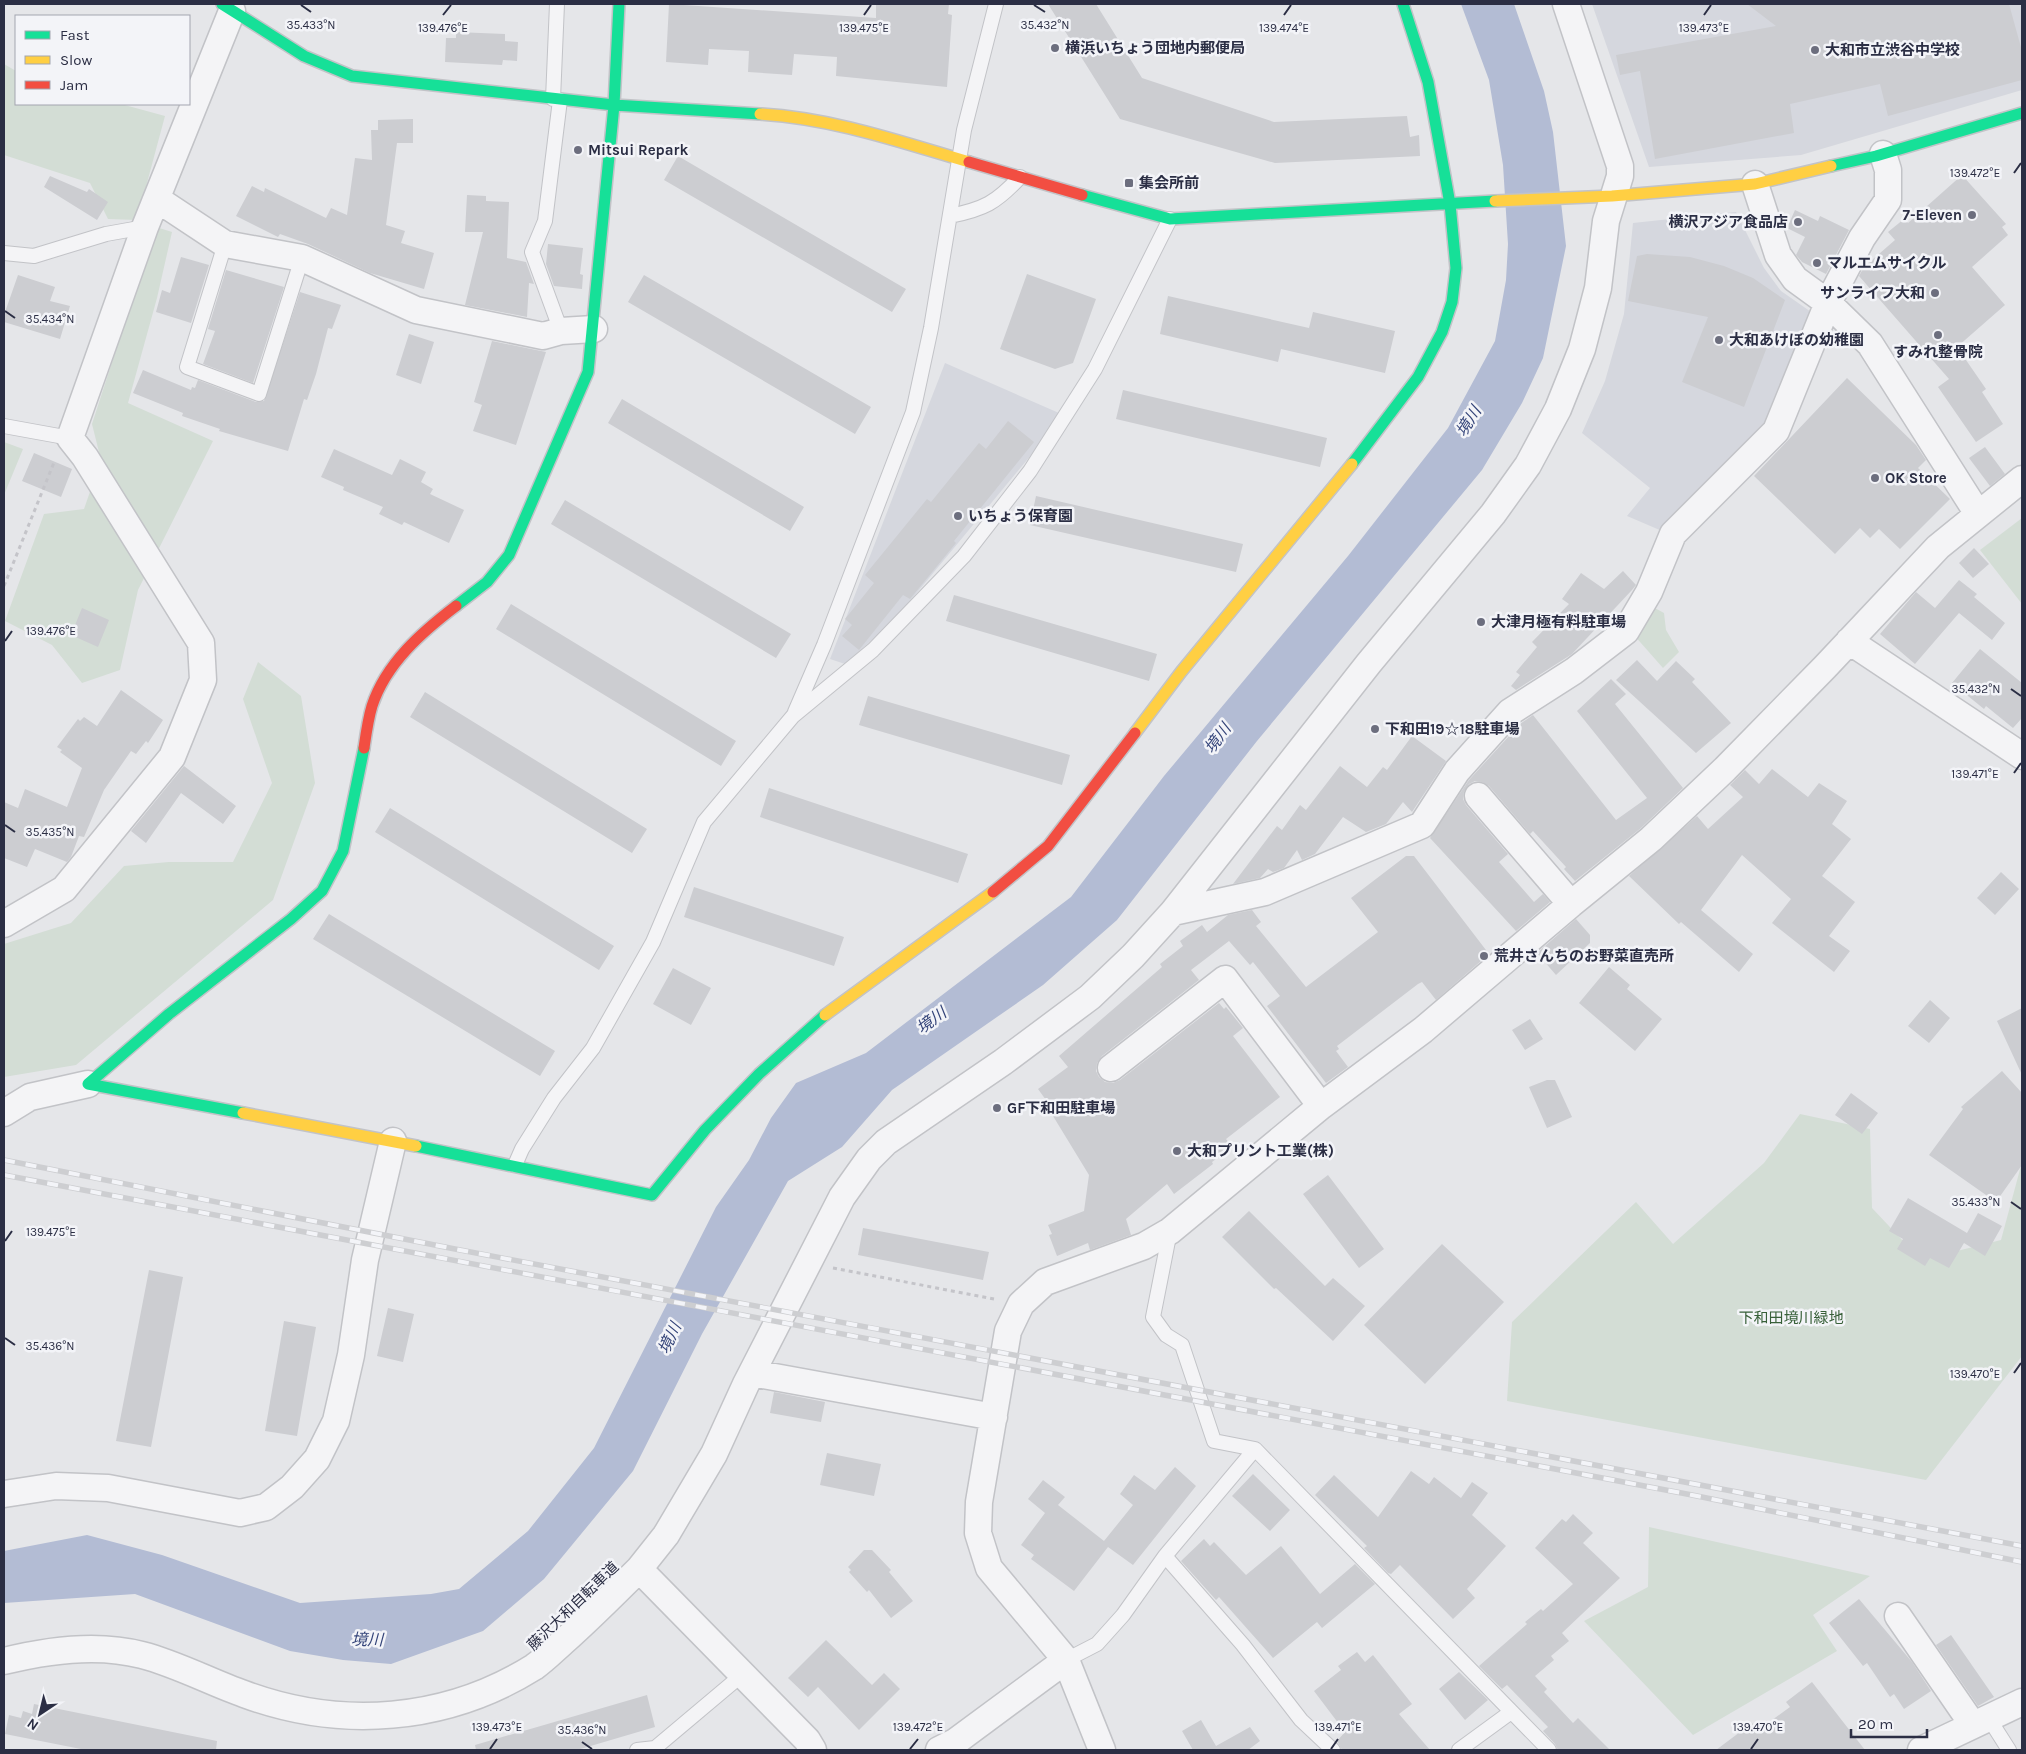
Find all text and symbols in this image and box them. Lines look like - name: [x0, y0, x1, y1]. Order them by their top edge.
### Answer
- legend: [15, 15, 190, 105]
- text: 35.433°N: [286, 18, 336, 32]
- text: 35.432°N: [1020, 18, 1070, 32]
- text: 139.476°E: [418, 21, 468, 35]
- text: 139.475°E: [839, 21, 889, 35]
- text: 139.474°E: [1259, 21, 1309, 35]
- text: 139.473°E: [1679, 21, 1729, 35]
- text: Fast: [60, 26, 90, 44]
- place label: 横浜いちょう団地内郵便局: [1065, 39, 1245, 57]
- place label: 大和市立渋谷中学校: [1825, 41, 1960, 59]
- marker: 横浜いちょう団地内郵便局: [1049, 42, 1061, 54]
- marker: 大和市立渋谷中学校: [1809, 44, 1821, 56]
- text: Slow: [60, 51, 92, 69]
- text: Jam: [60, 76, 88, 94]
- place label: Mitsui Repark: [588, 141, 688, 159]
- marker: Mitsui Repark: [572, 144, 584, 156]
- text: 139.472°E: [1950, 166, 2000, 180]
- place label: 集会所前: [1138, 174, 1199, 192]
- marker: 集会所前: [1123, 177, 1135, 189]
- place label: 7-Eleven: [1903, 206, 1962, 224]
- marker: 7-Eleven: [1966, 209, 1978, 221]
- place label: 横沢アジア食品店: [1669, 213, 1788, 231]
- marker: 横沢アジア食品店: [1792, 216, 1804, 228]
- place label: マルエムサイクル: [1827, 254, 1946, 272]
- marker: マルエムサイクル: [1811, 257, 1823, 269]
- place label: サンライフ大和: [1820, 284, 1925, 302]
- marker: サンライフ大和: [1929, 287, 1941, 299]
- text: 35.434°N: [26, 312, 74, 326]
- marker: すみれ整骨院: [1932, 329, 1944, 341]
- place label: 大和あけぼの幼稚園: [1729, 331, 1864, 349]
- marker: 大和あけぼの幼稚園: [1713, 334, 1725, 346]
- place label: すみれ整骨院: [1893, 343, 1983, 361]
- water label: 境川: [1452, 401, 1486, 440]
- place label: OK Store: [1885, 469, 1947, 487]
- marker: OK Store: [1869, 472, 1881, 484]
- place label: いちょう保育園: [968, 507, 1073, 525]
- marker: いちょう保育園: [952, 510, 964, 522]
- place label: 大津月極有料駐車場: [1491, 613, 1626, 631]
- marker: 大津月極有料駐車場: [1475, 616, 1487, 628]
- text: 139.476°E: [26, 624, 76, 638]
- text: 35.432°N: [1951, 682, 2001, 696]
- water label: 境川: [1200, 718, 1236, 757]
- place label: 下和田19☆18駐車場: [1385, 720, 1520, 738]
- marker: 下和田19☆18駐車場: [1369, 723, 1381, 735]
- text: 139.471°E: [1951, 767, 1999, 781]
- text: 35.435°N: [26, 825, 74, 839]
- place label: 荒井さんちのお野菜直売所: [1494, 947, 1674, 965]
- marker: 荒井さんちのお野菜直売所: [1478, 950, 1490, 962]
- water label: 境川: [913, 1002, 951, 1037]
- place label: GF下和田駐車場: [1007, 1099, 1115, 1117]
- marker: GF下和田駐車場: [991, 1102, 1003, 1114]
- place label: 大和プリント工業(株): [1187, 1142, 1334, 1160]
- marker: 大和プリント工業(株): [1171, 1145, 1183, 1157]
- text: 35.433°N: [1951, 1195, 2001, 1209]
- text: 139.475°E: [26, 1225, 76, 1239]
- park label: 下和田境川緑地: [1738, 1309, 1844, 1327]
- water label: 境川: [654, 1318, 686, 1357]
- text: 35.436°N: [26, 1339, 74, 1353]
- text: 139.470°E: [1950, 1367, 2000, 1381]
- street label: 藤沢大和自転車道: [524, 1558, 622, 1654]
- water label: 境川: [351, 1630, 385, 1649]
- north arrow: [15, 1689, 65, 1739]
- scale bar: [1851, 1706, 1927, 1738]
- text: N: [24, 1714, 42, 1734]
- text: 20 m: [1858, 1715, 1893, 1733]
- text: 139.473°E: [472, 1720, 522, 1734]
- text: 139.472°E: [893, 1720, 943, 1734]
- text: 139.471°E: [1314, 1720, 1362, 1734]
- text: 139.470°E: [1733, 1720, 1783, 1734]
- text: 35.436°N: [558, 1723, 606, 1737]

